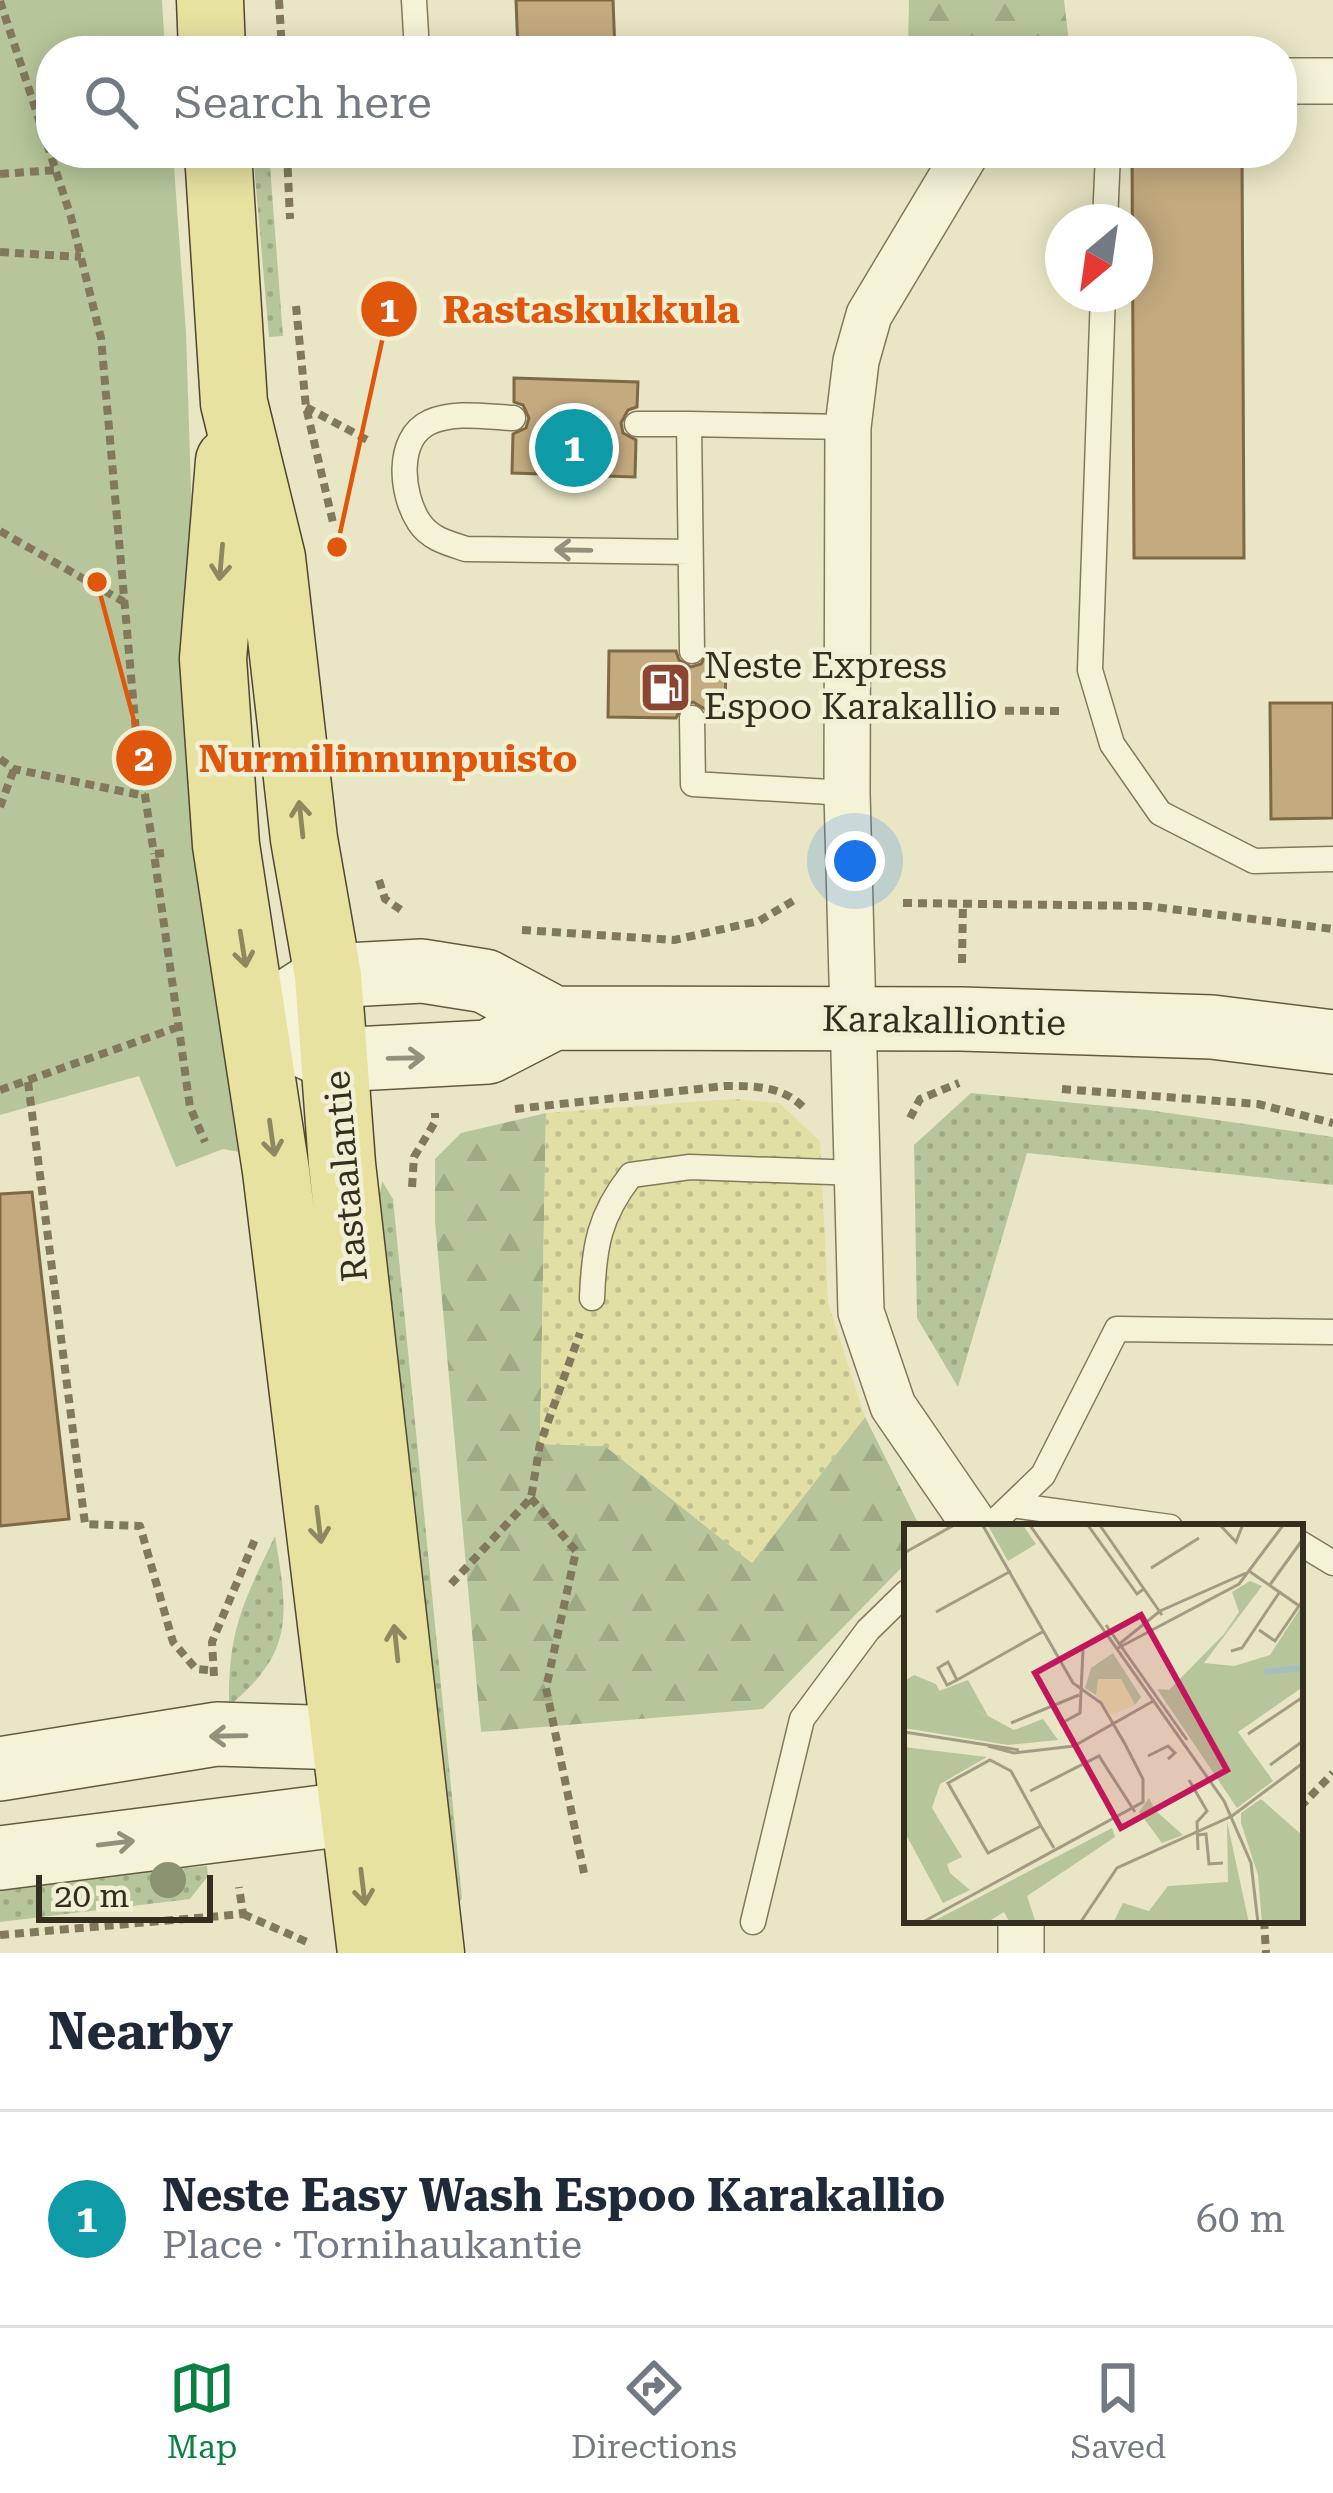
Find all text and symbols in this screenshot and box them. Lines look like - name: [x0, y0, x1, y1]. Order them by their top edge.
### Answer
- search box: [36, 36, 1297, 168]
- icon: search: [78, 69, 144, 135]
- text: Search here: [174, 76, 432, 129]
- north arrow: [1045, 204, 1153, 312]
- callout: Rastaskukkula: [359, 272, 764, 347]
- text: Rastaskukkula: [442, 287, 740, 333]
- text: 1: [379, 289, 399, 331]
- pin: 1: [535, 403, 613, 493]
- one-way arrow: [554, 539, 593, 561]
- one-way arrow: [209, 541, 232, 580]
- place label: Neste Express Espoo Karakallio: [704, 645, 997, 728]
- fuel station icon: Neste Express Espoo Karakallio: [637, 659, 693, 715]
- callout: Nurmilinnunpuisto: [114, 721, 601, 796]
- text: Nurmilinnunpuisto: [199, 736, 577, 782]
- text: 2: [134, 738, 154, 780]
- one-way arrow: [290, 800, 312, 839]
- your location: [825, 831, 885, 891]
- one-way arrow: [233, 929, 256, 968]
- street label: Karakalliontie: [822, 998, 1066, 1044]
- one-way arrow: [386, 1047, 425, 1070]
- street label: Rastaalantie: [316, 1069, 376, 1283]
- one-way arrow: [261, 1118, 284, 1157]
- one-way arrow: [309, 1505, 331, 1544]
- inset map: [904, 1524, 1303, 1923]
- one-way arrow: [385, 1624, 407, 1663]
- one-way arrow: [209, 1724, 248, 1747]
- one-way arrow: [96, 1832, 135, 1854]
- one-way arrow: [352, 1867, 374, 1906]
- scale bar: [36, 1869, 213, 1922]
- text: 20 m: [54, 1876, 129, 1915]
- text: Nearby: [48, 2002, 233, 2061]
- text: Neste Easy Wash Espoo Karakallio: [162, 2169, 945, 2222]
- text: 1: [76, 2196, 98, 2242]
- text: 60 m: [1196, 2196, 1285, 2242]
- text: Place · Tornihaukantie: [162, 2222, 582, 2268]
- tab: Map: [167, 2355, 237, 2466]
- tab: Directions: [571, 2355, 737, 2466]
- tab: Saved: [1071, 2355, 1166, 2466]

